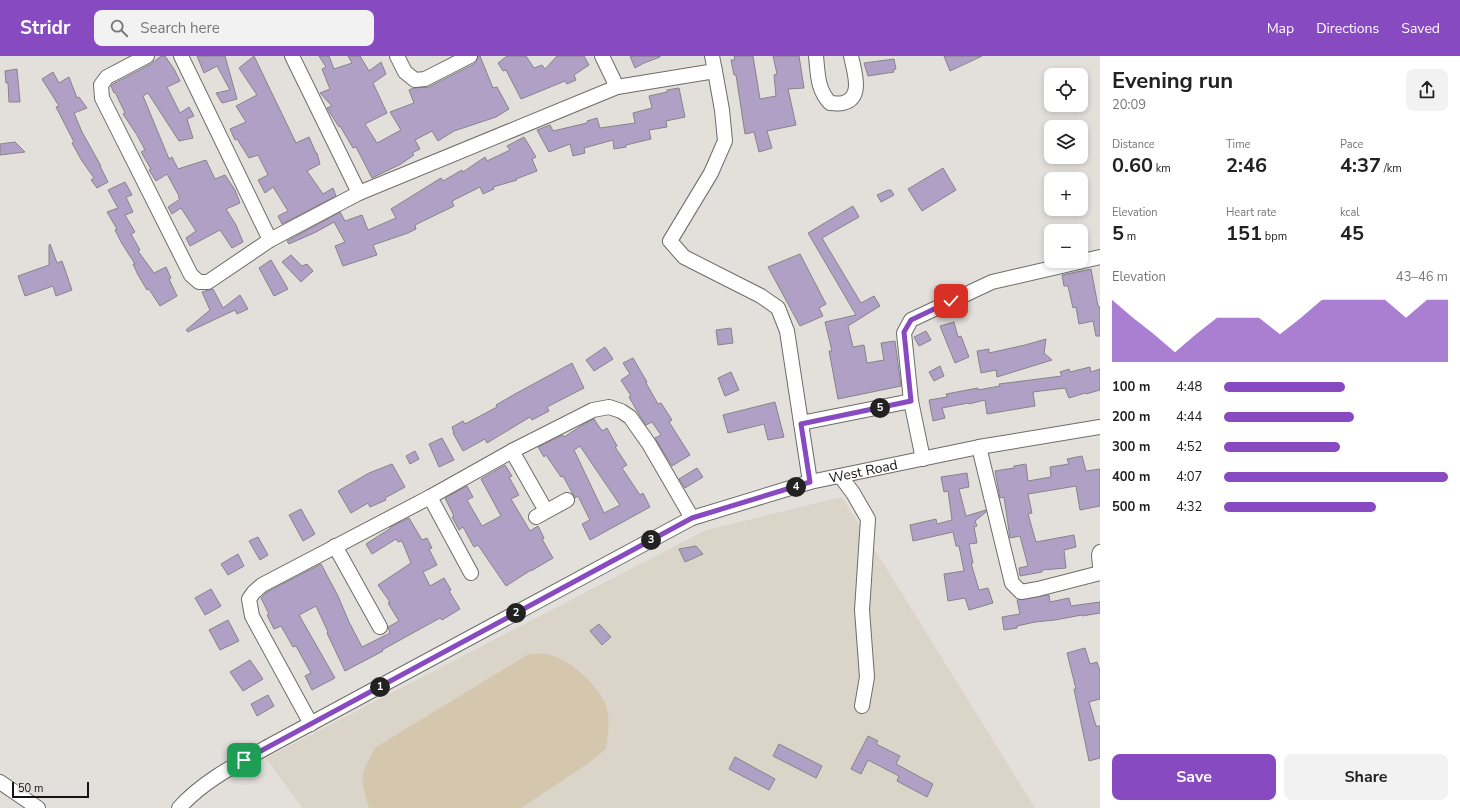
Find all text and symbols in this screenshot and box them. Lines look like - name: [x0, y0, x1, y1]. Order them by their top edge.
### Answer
- search box: [94, 10, 374, 46]
- text: Stridr: [20, 15, 70, 41]
- icon: search: [108, 17, 130, 39]
- text: Search here: [140, 18, 220, 38]
- text: Map: [1267, 19, 1294, 38]
- text: Directions: [1316, 19, 1379, 38]
- text: Saved: [1401, 19, 1440, 38]
- text: Evening run: [1112, 66, 1233, 96]
- map controls: [1044, 68, 1088, 268]
- button: locate: [1044, 68, 1088, 112]
- button: share: [1406, 69, 1448, 111]
- text: 20:09: [1112, 96, 1146, 114]
- button: layers: [1044, 120, 1088, 164]
- text: Distance: [1112, 137, 1155, 152]
- text: Time: [1226, 137, 1250, 152]
- text: Pace: [1340, 137, 1363, 152]
- text: 0.60: [1112, 152, 1153, 179]
- text: 2:46: [1226, 152, 1267, 179]
- text: 4:37: [1340, 152, 1381, 179]
- text: km: [1153, 161, 1171, 176]
- text: /km: [1381, 161, 1402, 176]
- button: +: [1044, 172, 1088, 216]
- text: Elevation: [1112, 205, 1158, 220]
- text: Heart rate: [1226, 205, 1276, 220]
- text: kcal: [1340, 205, 1360, 220]
- text: 5: [1112, 220, 1124, 247]
- text: 151: [1226, 220, 1262, 247]
- text: 45: [1340, 220, 1364, 247]
- button: −: [1044, 224, 1088, 268]
- text: m: [1124, 229, 1136, 244]
- text: bpm: [1262, 229, 1287, 244]
- text: Elevation: [1112, 268, 1166, 286]
- text: 43–46 m: [1396, 268, 1448, 286]
- pin: [934, 284, 968, 318]
- icon: check: [940, 290, 962, 312]
- text: 100 m: [1112, 378, 1150, 396]
- text: 4:48: [1176, 378, 1202, 396]
- pin: 5: [870, 398, 890, 418]
- text: 5: [877, 400, 883, 415]
- text: 200 m: [1112, 408, 1150, 426]
- text: 4:44: [1176, 408, 1202, 426]
- text: 300 m: [1112, 438, 1150, 456]
- text: 4:52: [1176, 438, 1202, 456]
- street label: West Road: [827, 455, 899, 487]
- text: 400 m: [1112, 468, 1150, 486]
- text: 4:07: [1176, 468, 1202, 486]
- pin: 4: [786, 477, 806, 497]
- text: 4: [793, 479, 799, 494]
- text: 500 m: [1112, 498, 1150, 516]
- text: 4:32: [1176, 498, 1202, 516]
- pin: 3: [641, 530, 661, 550]
- text: 3: [648, 532, 654, 547]
- pin: 2: [506, 603, 526, 623]
- text: 2: [513, 605, 519, 620]
- pin: 1: [370, 677, 390, 697]
- text: 1: [377, 679, 383, 694]
- pin: [227, 743, 261, 777]
- icon: arrive: [233, 749, 255, 771]
- button: Save: [1112, 754, 1276, 800]
- button: Share: [1284, 754, 1448, 800]
- scale bar: [12, 780, 89, 799]
- text: 50 m: [18, 781, 43, 796]

